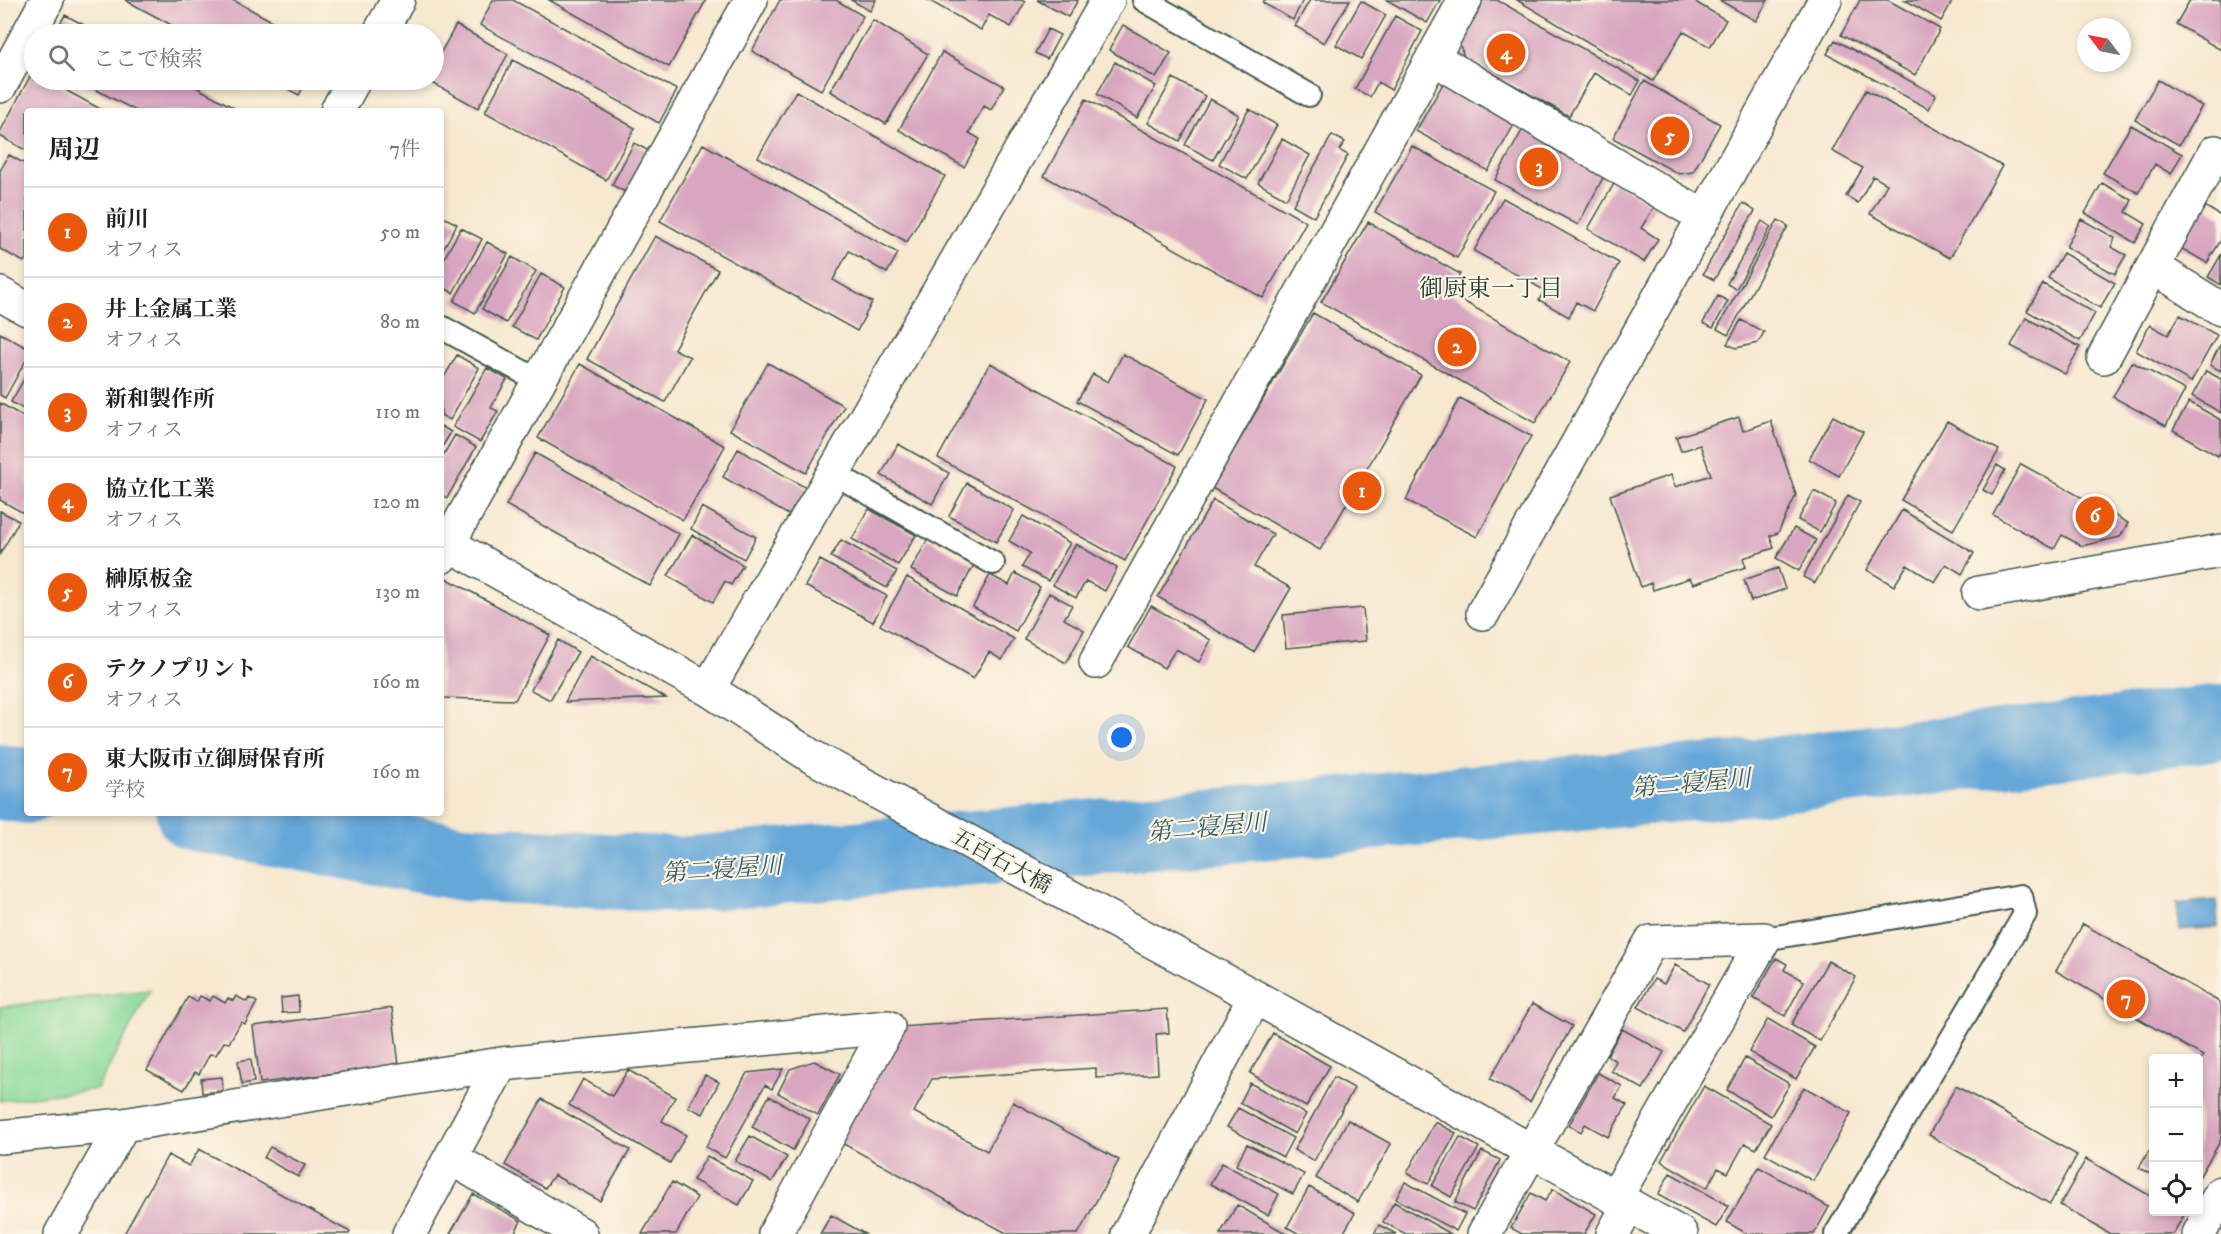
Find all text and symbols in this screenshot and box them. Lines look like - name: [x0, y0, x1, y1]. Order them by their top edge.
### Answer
- north arrow: [2077, 18, 2131, 72]
- search box: [24, 24, 444, 90]
- pin: 4: [1486, 31, 1526, 76]
- icon: search: [45, 41, 78, 74]
- text: ここで検索: [93, 46, 203, 73]
- pin: 5: [1650, 114, 1690, 158]
- text: 周辺: [48, 134, 100, 167]
- text: 7件: [389, 137, 420, 162]
- pin: 3: [1520, 144, 1558, 190]
- text: 前川: [105, 206, 149, 233]
- text: 1: [64, 220, 71, 245]
- text: 50 m: [380, 220, 420, 245]
- text: オフィス: [105, 238, 183, 263]
- district label: 御厨東一丁目: [1419, 274, 1563, 304]
- text: 井上金属工業: [105, 296, 237, 323]
- text: 2: [63, 310, 72, 335]
- text: 80 m: [380, 310, 420, 335]
- pin: 2: [1438, 324, 1476, 370]
- text: オフィス: [105, 328, 183, 353]
- text: 新和製作所: [105, 386, 215, 413]
- text: 3: [64, 400, 71, 425]
- text: 110 m: [375, 400, 420, 425]
- text: オフィス: [105, 418, 183, 443]
- pin: 1: [1342, 468, 1382, 514]
- text: 協立化工業: [105, 476, 215, 503]
- text: 4: [62, 490, 73, 515]
- text: 120 m: [373, 490, 420, 515]
- pin: 6: [2076, 494, 2114, 538]
- text: オフィス: [105, 508, 183, 533]
- text: 榊原板金: [105, 566, 193, 593]
- text: 5: [63, 580, 72, 605]
- text: 130 m: [375, 580, 420, 605]
- text: オフィス: [105, 598, 183, 623]
- text: テクノプリント: [105, 656, 257, 683]
- text: 6: [62, 670, 73, 695]
- text: 160 m: [372, 670, 420, 695]
- text: オフィス: [105, 688, 183, 713]
- your location: [1107, 723, 1136, 752]
- text: 東大阪市立御厨保育所: [105, 746, 325, 773]
- text: 7: [62, 760, 73, 785]
- text: 160 m: [372, 760, 420, 785]
- water label: 第二寝屋川: [1630, 764, 1755, 804]
- text: 学校: [105, 778, 145, 803]
- water label: 第二寝屋川: [1146, 808, 1271, 848]
- street label: 五百石大橋: [947, 823, 1056, 900]
- water label: 第二寝屋川: [661, 851, 786, 889]
- pin: 7: [2106, 976, 2146, 1022]
- map controls: [2149, 1054, 2203, 1216]
- button: +: [2149, 1054, 2203, 1108]
- button: −: [2149, 1108, 2203, 1162]
- button: locate: [2149, 1162, 2203, 1216]

